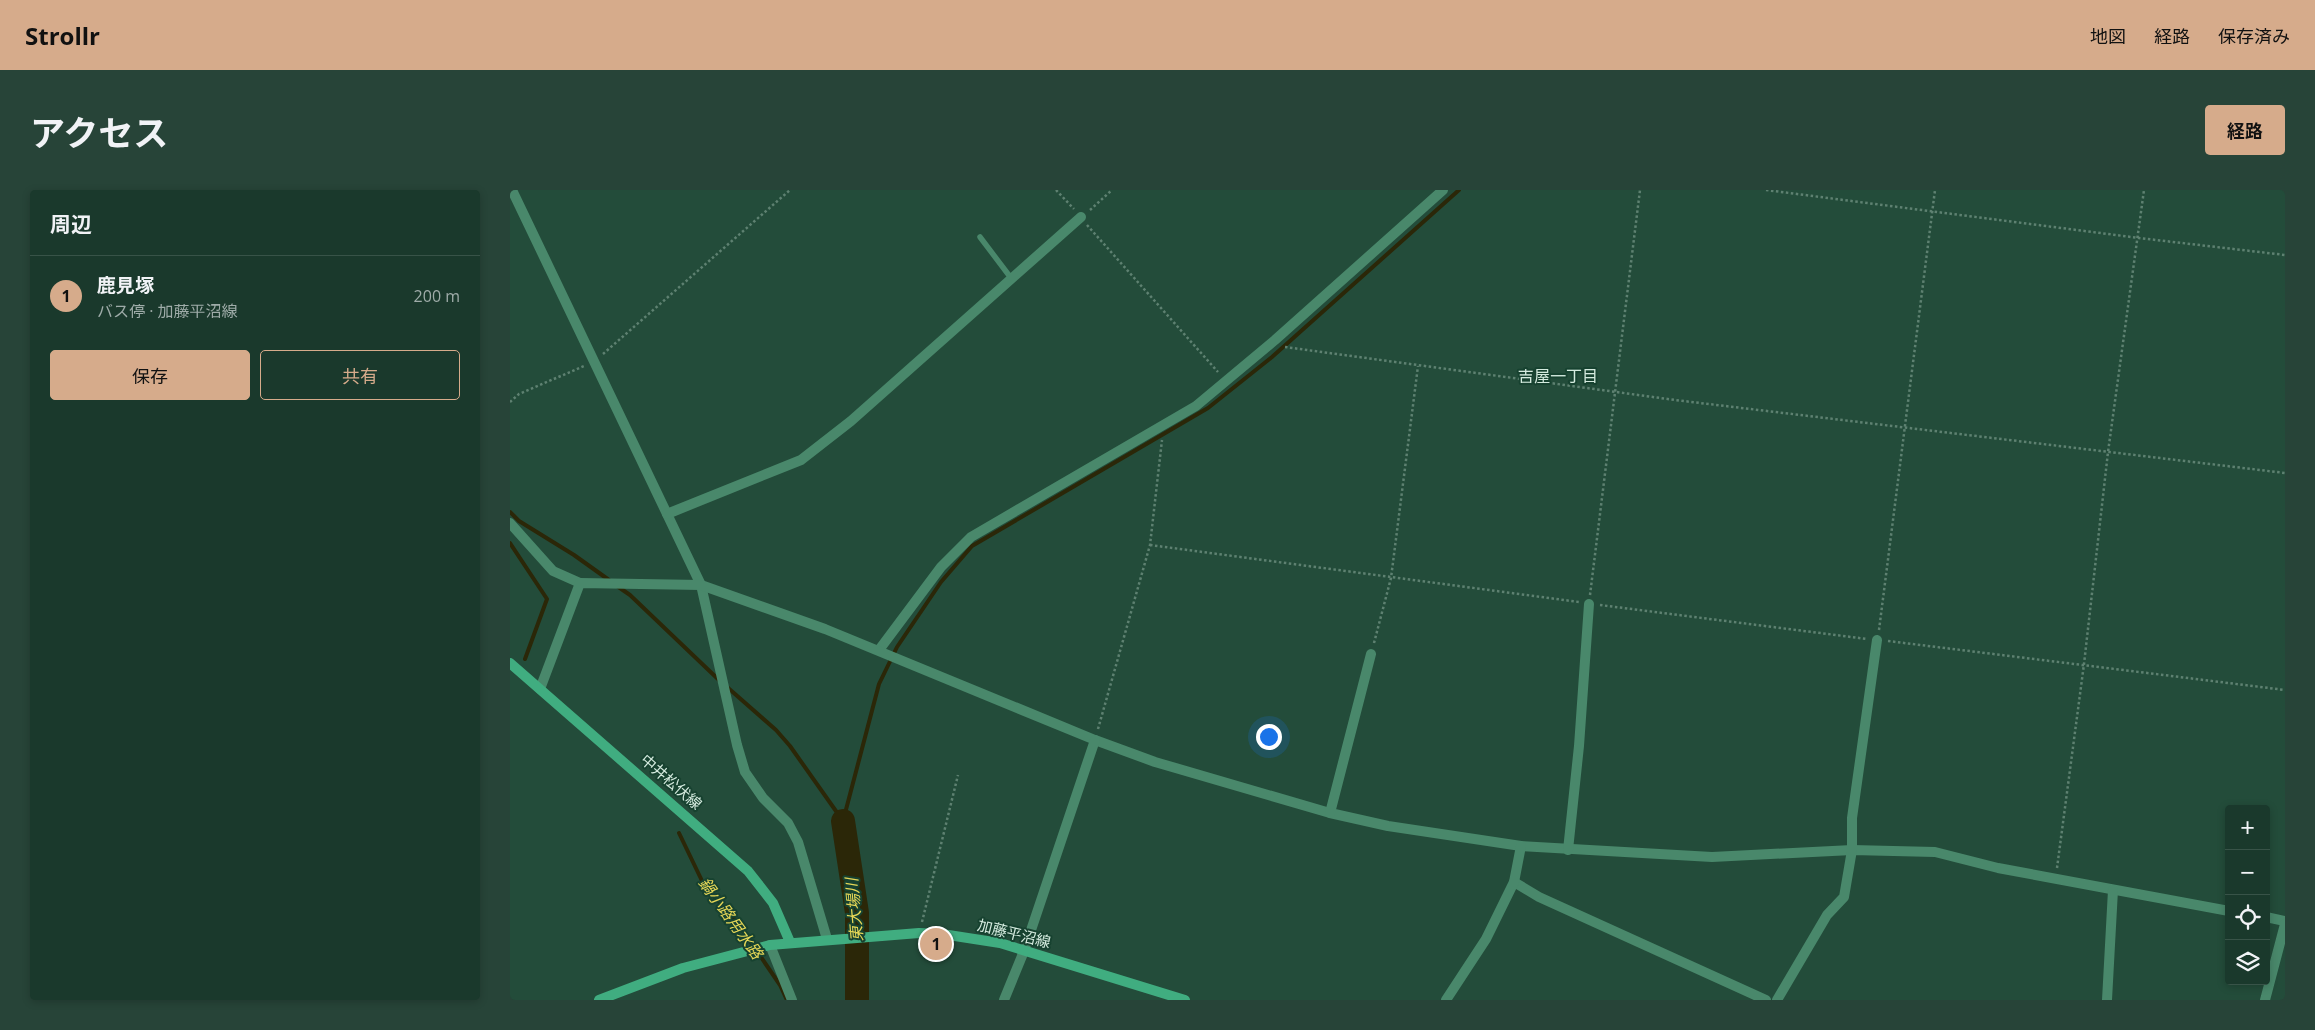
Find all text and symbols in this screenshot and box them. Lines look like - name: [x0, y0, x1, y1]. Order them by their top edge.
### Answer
- text: Strollr: [25, 19, 100, 52]
- text: 地図: [2090, 24, 2126, 48]
- text: 経路: [2154, 24, 2190, 48]
- text: 保存済み: [2218, 24, 2290, 48]
- button: 経路: [2205, 105, 2285, 155]
- text: アクセス: [30, 109, 168, 156]
- text: 周辺: [50, 210, 92, 238]
- text: 鹿見塚: [97, 272, 154, 298]
- text: 1: [61, 285, 71, 307]
- text: 200 m: [414, 285, 460, 307]
- text: バス停 · 加藤平沼線: [97, 300, 238, 322]
- button: 保存: [50, 350, 250, 400]
- button: 共有: [260, 350, 460, 400]
- district label: 吉屋一丁目: [1518, 365, 1598, 387]
- your location: [1256, 724, 1282, 750]
- street label: 中井松伏線: [637, 749, 707, 813]
- map controls: [2225, 805, 2270, 985]
- button: +: [2225, 805, 2270, 850]
- button: −: [2225, 850, 2270, 895]
- water label: 鍋小路用水路: [694, 873, 769, 965]
- water label: 東大場川: [840, 875, 868, 943]
- button: locate: [2225, 895, 2270, 940]
- street label: 加藤平沼線: [975, 914, 1053, 952]
- pin: 1: [920, 925, 952, 963]
- button: layers: [2225, 940, 2270, 985]

